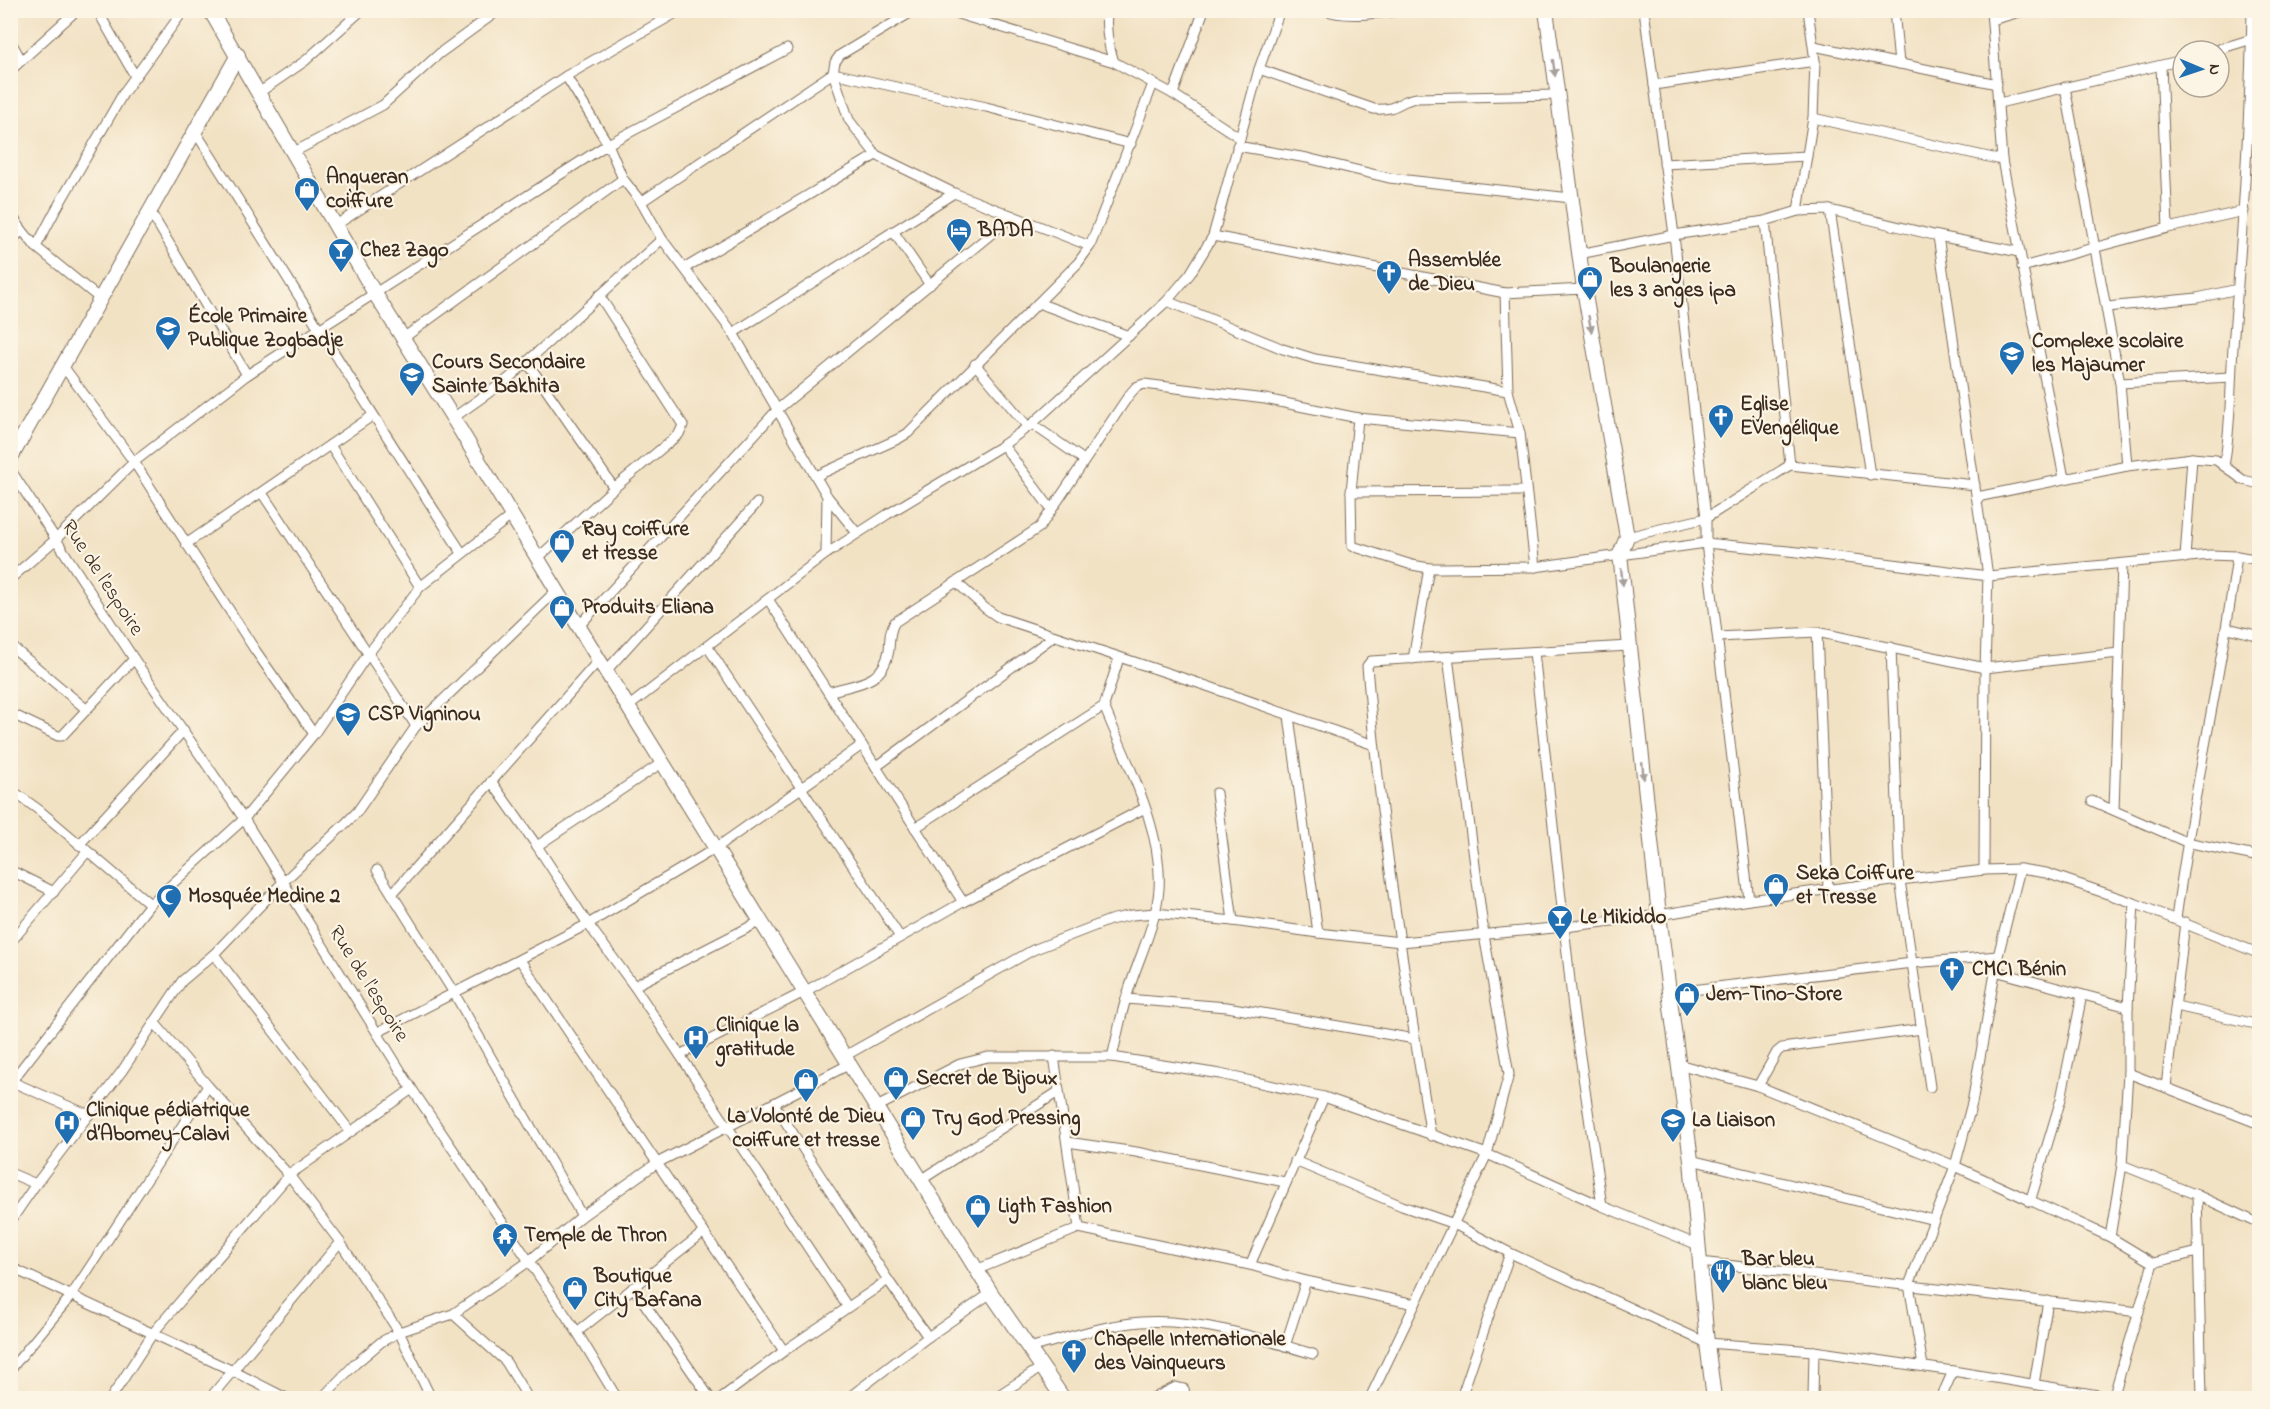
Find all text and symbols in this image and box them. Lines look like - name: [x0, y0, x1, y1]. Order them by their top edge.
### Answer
- north arrow: [2171, 39, 2231, 99]
- one-way arrow: [1549, 59, 1558, 78]
- text: N: [2202, 64, 2226, 75]
- place label: Angueran coiffure: [326, 163, 408, 217]
- shop icon: Angueran coiffure: [292, 175, 322, 213]
- hotel icon: BADA: [944, 216, 974, 254]
- place label: BADA: [977, 216, 1033, 246]
- bar icon: Chez Zago: [326, 236, 356, 274]
- place label: Chez Zago: [360, 236, 449, 268]
- place label: Assemblée de Dieu: [1408, 246, 1501, 300]
- place label: Boulangerie les 3 anges ipa: [1609, 252, 1736, 308]
- church icon: Assemblée de Dieu: [1374, 258, 1404, 296]
- shop icon: Boulangerie les 3 anges ipa: [1575, 264, 1605, 302]
- place label: École Primaire Publique Zogbadje: [188, 302, 344, 358]
- school or university icon: École Primaire Publique Zogbadje: [153, 314, 183, 352]
- one-way arrow: [1586, 314, 1595, 333]
- place label: Complexe scolaire les Majaumer: [2032, 327, 2184, 381]
- school or university icon: Complexe scolaire les Majaumer: [1997, 339, 2027, 377]
- place label: Cours Secondaire Sainte Bakhita: [432, 348, 586, 402]
- school or university icon: Cours Secondaire Sainte Bakhita: [397, 360, 427, 398]
- place label: Eglise EVengélique: [1740, 390, 1839, 446]
- church icon: Eglise EVengélique: [1706, 402, 1736, 440]
- street label: Rue de l'espoire: [53, 514, 151, 642]
- place label: Ray coiffure et tresse: [582, 515, 689, 569]
- shop icon: Ray coiffure et tresse: [547, 527, 577, 565]
- one-way arrow: [1617, 568, 1627, 587]
- shop icon: Produits Eliana: [547, 593, 577, 631]
- place label: Produits Eliana: [582, 593, 714, 623]
- school or university icon: CSP Vigninou: [333, 700, 363, 738]
- place label: CSP Vigninou: [368, 700, 481, 732]
- one-way arrow: [1638, 762, 1648, 781]
- place label: Seka Coiffure et Tresse: [1796, 859, 1914, 913]
- shop icon: Seka Coiffure et Tresse: [1761, 871, 1791, 909]
- mosque icon: Mosquée Medine 2: [154, 882, 184, 920]
- place label: Mosquée Medine 2: [188, 882, 341, 912]
- bar icon: Le Mikiddo: [1545, 903, 1575, 941]
- place label: Le Mikiddo: [1580, 903, 1667, 933]
- street label: Rue de l'espoire: [320, 920, 416, 1049]
- church icon: CMCI Bénin: [1937, 955, 1967, 993]
- place label: CMCI Bénin: [1972, 955, 2066, 985]
- shop icon: Jem-Tino-Store: [1672, 980, 1702, 1018]
- place label: Jem-Tino-Store: [1706, 980, 1843, 1010]
- place label: Clinique la gratitude: [715, 1011, 799, 1067]
- hospital icon: Clinique la gratitude: [681, 1023, 711, 1061]
- shop icon: Secret de Bijoux: [881, 1064, 911, 1102]
- place label: Secret de Bijoux: [916, 1064, 1057, 1094]
- shop icon: La Volonté de Dieu coiffure et tresse: [791, 1066, 821, 1104]
- place label: Clinique pédiatrique d’Abomey-Calavi: [86, 1096, 250, 1152]
- place label: La Volonté de Dieu coiffure et tresse: [727, 1102, 885, 1156]
- shop icon: Try God Pressing: [898, 1104, 928, 1142]
- place label: Try God Pressing: [932, 1104, 1080, 1136]
- school or university icon: La Liaison: [1658, 1106, 1688, 1144]
- place label: La Liaison: [1692, 1106, 1775, 1136]
- hospital icon: Clinique pédiatrique d’Abomey-Calavi: [52, 1108, 82, 1146]
- shop icon: Ligth Fashion: [963, 1192, 993, 1230]
- place label: Ligth Fashion: [998, 1192, 1112, 1224]
- temple icon: Temple de Thron: [490, 1221, 520, 1259]
- place label: Temple de Thron: [524, 1221, 667, 1251]
- place label: Bar bleu blanc bleu: [1741, 1245, 1828, 1299]
- restaurant icon: Bar bleu blanc bleu: [1708, 1257, 1738, 1295]
- place label: Boutique City Bafana: [593, 1262, 702, 1318]
- shop icon: Boutique City Bafana: [560, 1274, 590, 1312]
- place label: Chapelle Internationale des Vainqueurs: [1094, 1325, 1286, 1379]
- church icon: Chapelle Internationale des Vainqueurs: [1059, 1337, 1089, 1375]

